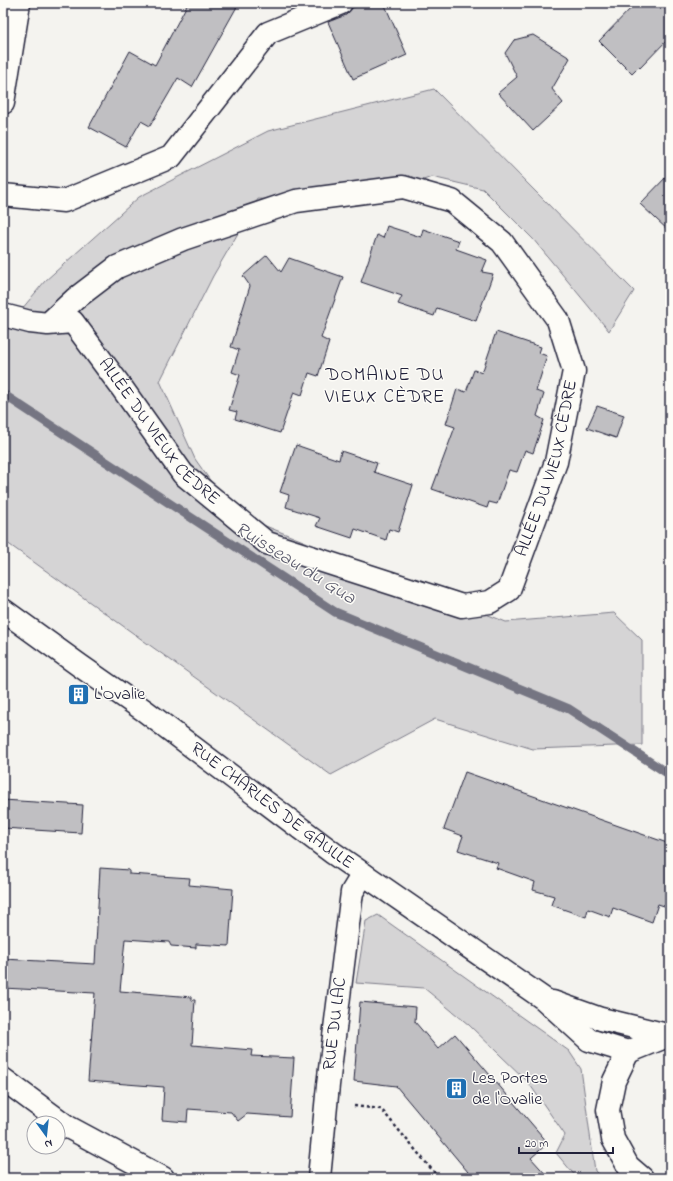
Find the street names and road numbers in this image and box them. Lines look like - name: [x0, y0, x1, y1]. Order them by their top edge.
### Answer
- street label: ALLÉE DU VIEUX CÈDRE: [91, 353, 225, 512]
- street label: ALLÉE DU VIEUX CÈDRE: [509, 378, 585, 561]
- street label: RUE CHARLES DE GAULLE: [185, 736, 359, 876]
- street label: RUE DU LAC: [317, 976, 354, 1072]

